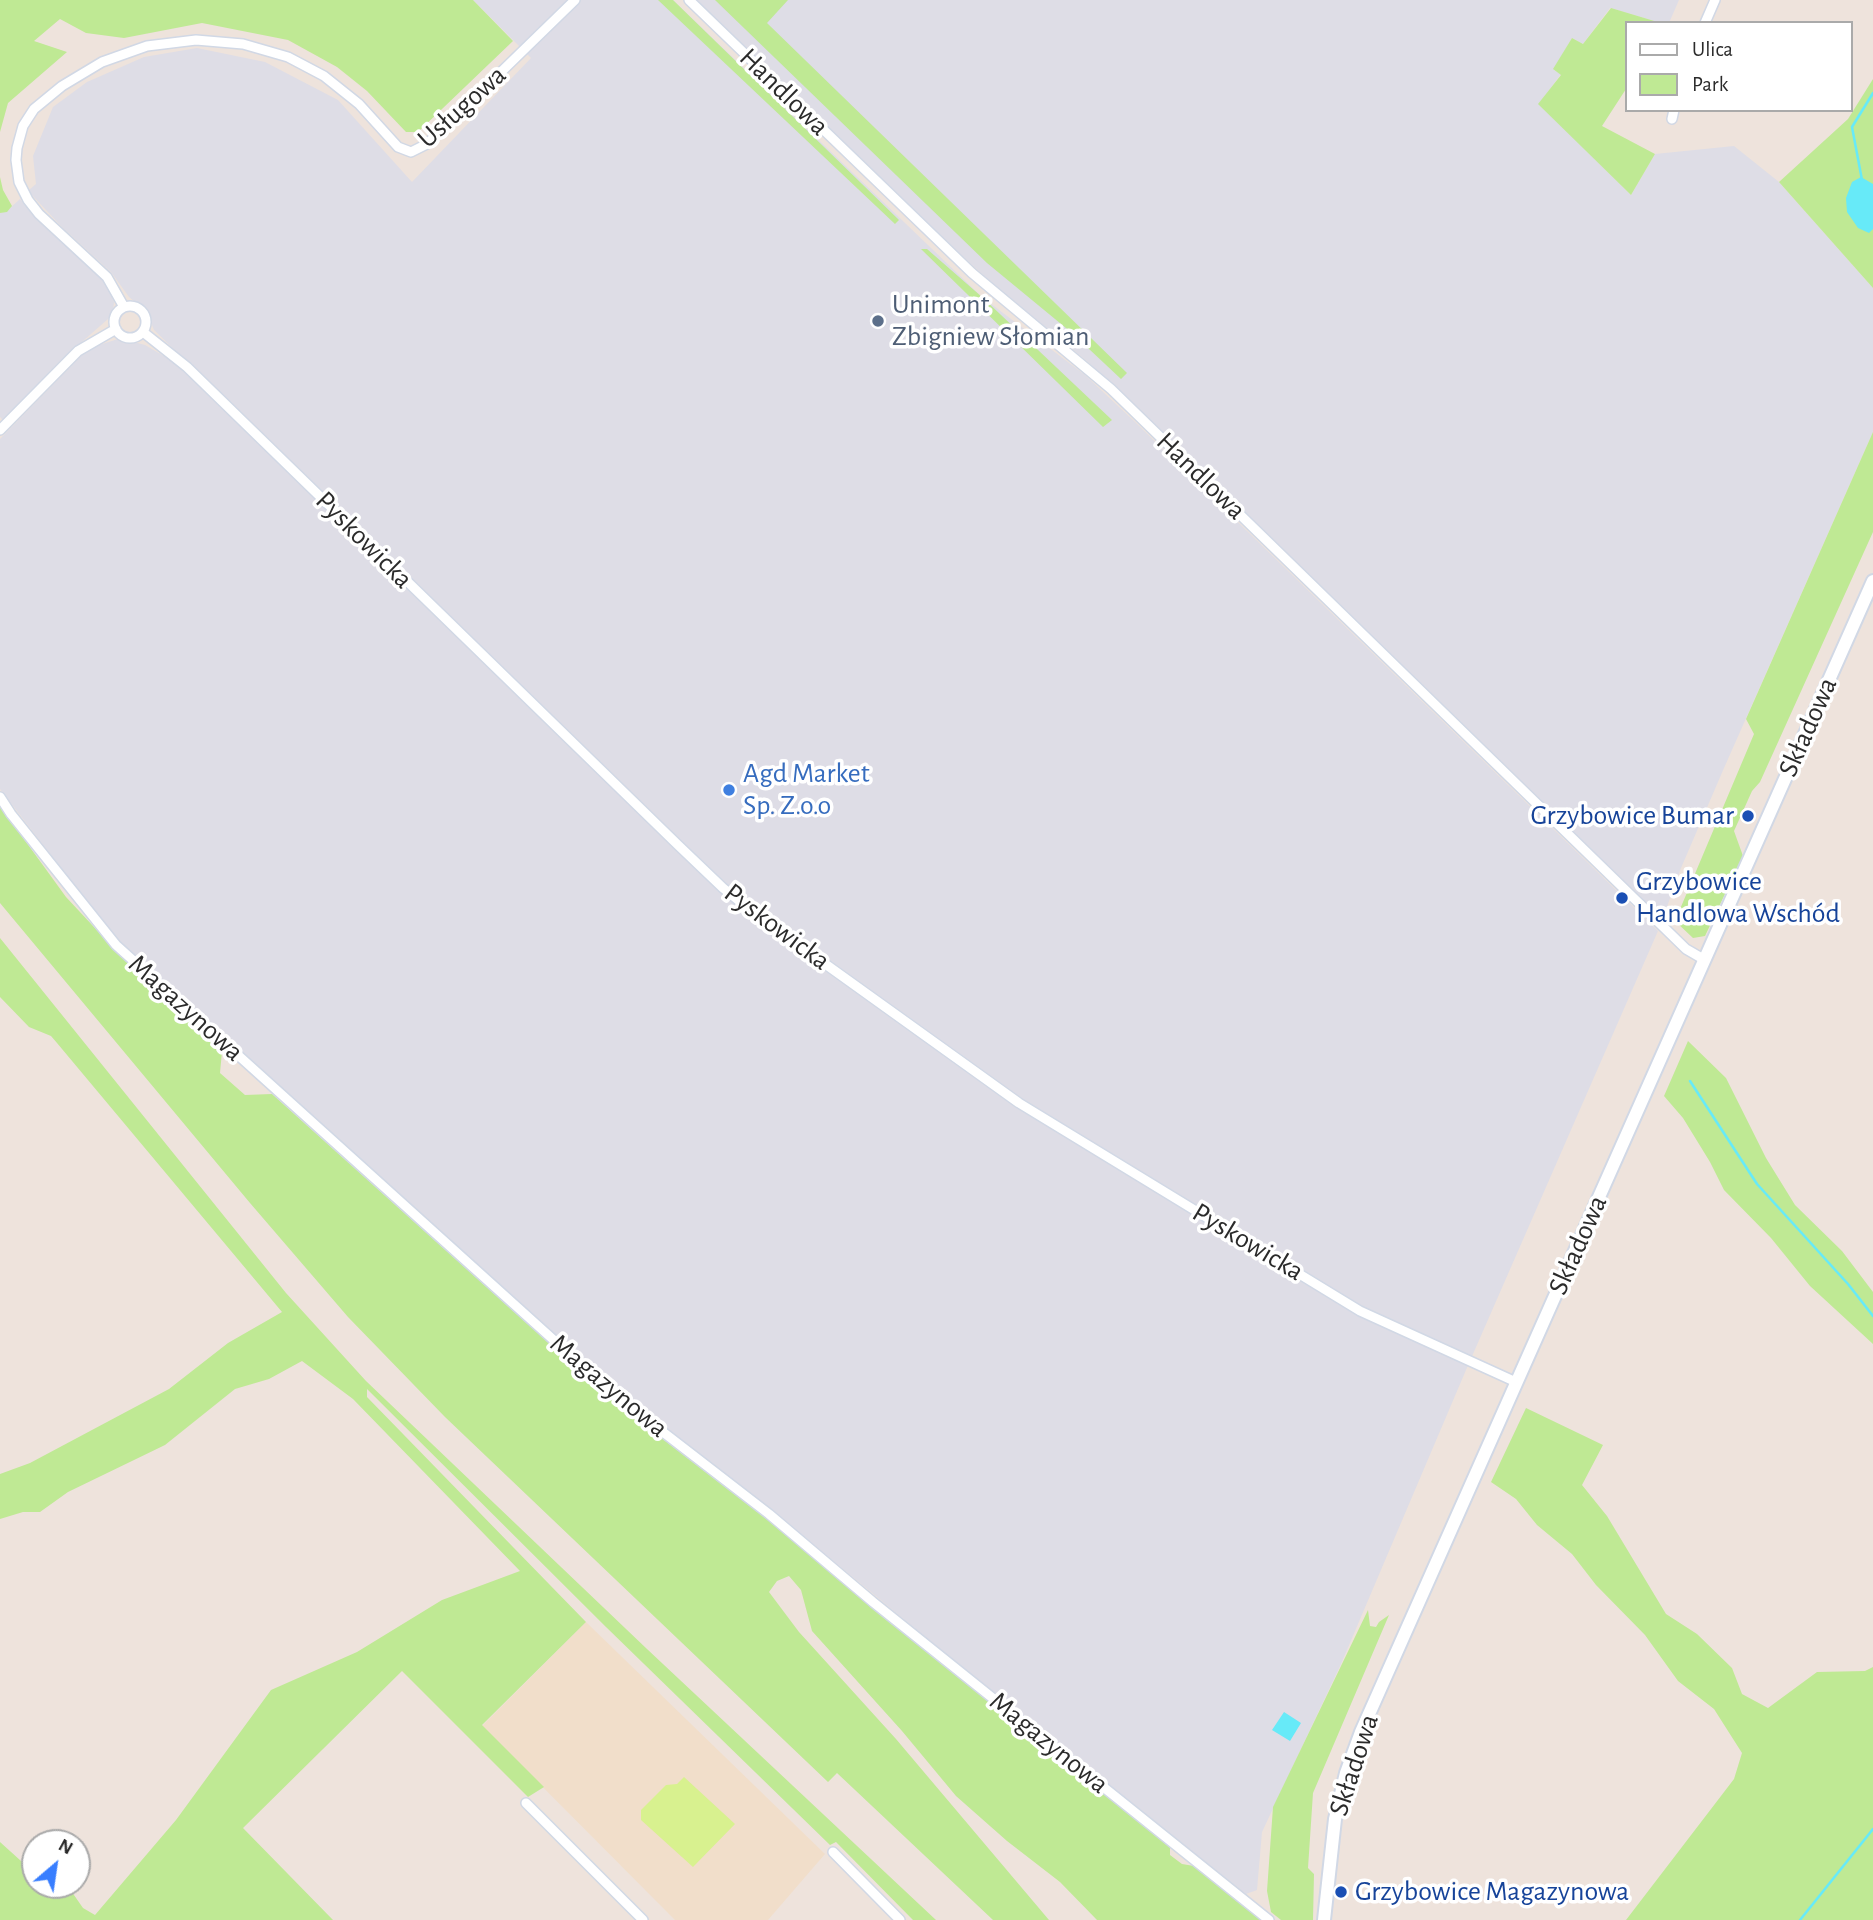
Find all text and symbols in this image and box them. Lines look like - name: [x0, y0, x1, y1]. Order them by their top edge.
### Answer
- legend: [1624, 21, 1852, 112]
- text: Ulica: [1692, 39, 1733, 60]
- street label: Handlowa: [732, 41, 836, 143]
- street label: Usługowa: [411, 58, 513, 156]
- text: Park: [1692, 74, 1728, 95]
- place label: Unimont Zbigniew Słomian: [892, 288, 1089, 354]
- marker: Unimont Zbigniew Słomian: [870, 313, 886, 329]
- street label: Handlowa: [1149, 425, 1253, 527]
- street label: Pyskowicka: [308, 484, 420, 596]
- street label: Składowa: [1771, 672, 1845, 782]
- place label: Agd Market Sp. Z.o.o: [743, 757, 870, 823]
- marker: Agd Market Sp. Z.o.o: [721, 782, 737, 798]
- place label: Grzybowice Bumar: [1530, 799, 1734, 833]
- marker: Grzybowice Bumar: [1740, 808, 1756, 824]
- place label: Grzybowice Handlowa Wschód: [1636, 865, 1840, 931]
- street label: Pyskowicka: [717, 876, 837, 978]
- marker: Grzybowice Handlowa Wschód: [1614, 890, 1630, 906]
- street label: Magazynowa: [121, 947, 251, 1069]
- street label: Składowa: [1541, 1190, 1615, 1300]
- street label: Pyskowicka: [1186, 1196, 1310, 1288]
- street label: Magazynowa: [543, 1327, 675, 1445]
- street label: Magazynowa: [983, 1685, 1115, 1801]
- street label: Składowa: [1322, 1710, 1386, 1820]
- north arrow: [21, 1829, 91, 1899]
- text: N: [55, 1835, 76, 1858]
- place label: Grzybowice Magazynowa: [1355, 1875, 1629, 1909]
- marker: Grzybowice Magazynowa: [1333, 1884, 1349, 1900]

